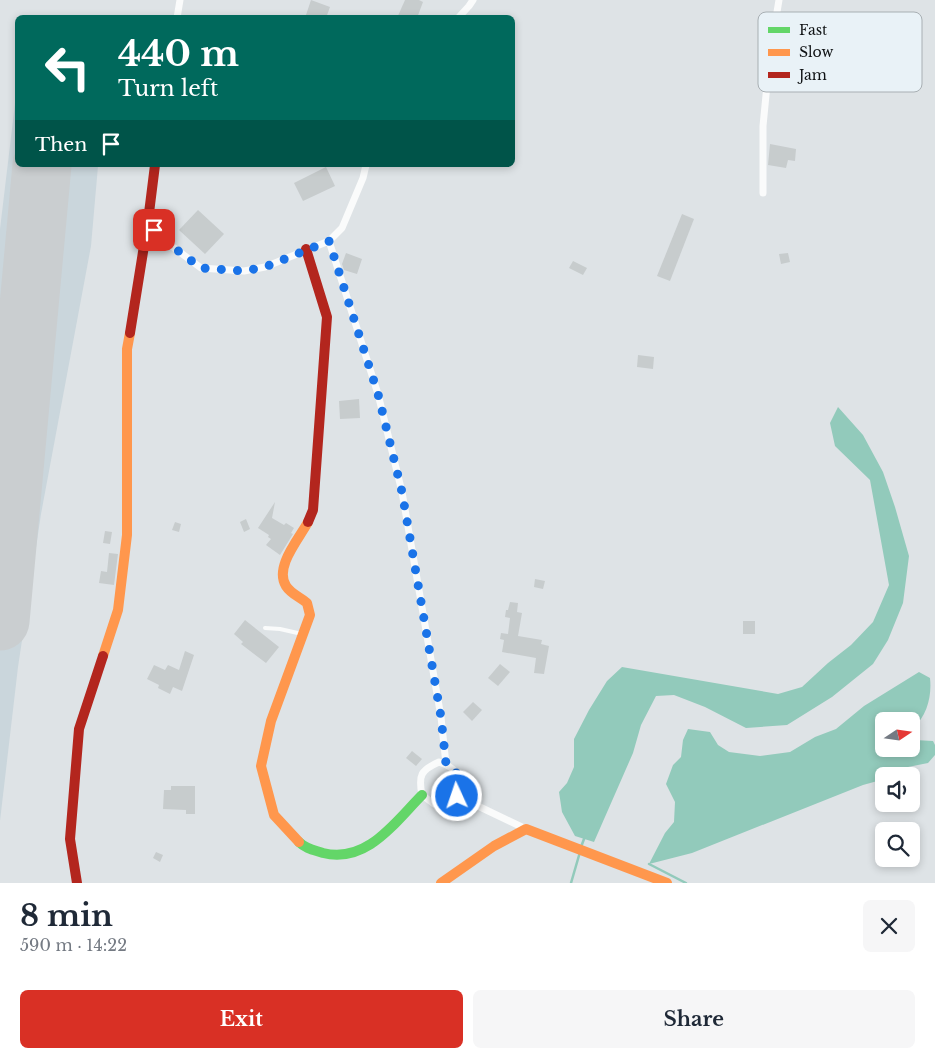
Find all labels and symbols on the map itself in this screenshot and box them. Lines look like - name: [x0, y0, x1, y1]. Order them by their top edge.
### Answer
- legend: [758, 12, 922, 92]
- text: Fast: [799, 21, 828, 39]
- text: Slow: [799, 43, 833, 61]
- text: Jam: [797, 66, 827, 84]
- pin: [133, 209, 175, 251]
- north arrow: [875, 712, 920, 758]
- position arrow: [430, 769, 482, 821]

